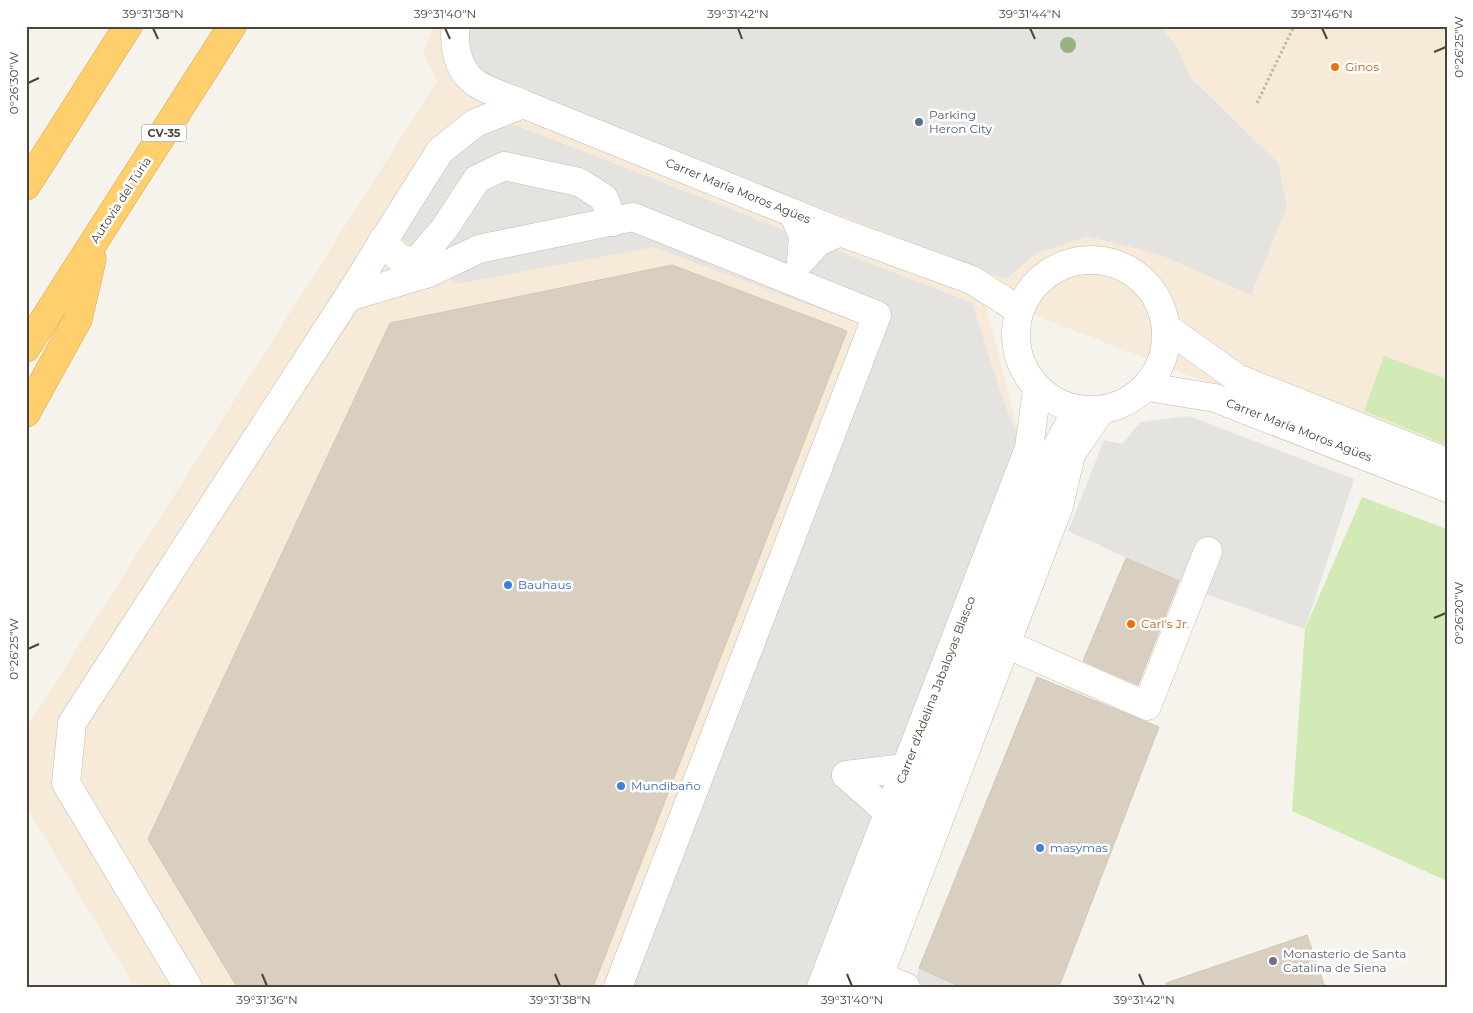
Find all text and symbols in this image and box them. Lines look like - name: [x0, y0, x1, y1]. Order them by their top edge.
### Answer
- text: 39°31'38"N: [122, 6, 184, 21]
- text: 39°31'40"N: [414, 6, 476, 21]
- text: 39°31'42"N: [707, 6, 769, 21]
- text: 39°31'44"N: [999, 6, 1061, 21]
- text: 39°31'46"N: [1291, 6, 1353, 21]
- text: 0°26'25"W: [1451, 16, 1466, 78]
- text: 0°26'30"W: [6, 52, 21, 114]
- place label: Ginos: [1345, 59, 1379, 74]
- marker: Ginos: [1329, 61, 1341, 73]
- place label: Parking Heron City: [929, 107, 993, 136]
- marker: Parking Heron City: [913, 116, 925, 128]
- road number: CV-35: [142, 125, 186, 142]
- street label: Autovia del Túria: [87, 154, 154, 246]
- street label: Carrer María Moros Agües: [664, 155, 813, 227]
- street label: Carrer María Moros Agües: [1224, 395, 1374, 464]
- place label: Bauhaus: [518, 577, 571, 592]
- marker: Bauhaus: [502, 579, 514, 591]
- text: 0°26'20"W: [1451, 582, 1466, 644]
- street label: Carrer d'Adelina Jabaloyas Blasco: [893, 594, 978, 786]
- place label: Carl's Jr.: [1141, 616, 1189, 631]
- text: 0°26'25"W: [6, 618, 21, 680]
- marker: Carl's Jr.: [1125, 618, 1137, 630]
- place label: Mundibaño: [631, 778, 701, 793]
- marker: Mundibaño: [615, 780, 627, 792]
- place label: masymas: [1050, 840, 1108, 855]
- marker: masymas: [1034, 842, 1046, 854]
- place label: Monasterio de Santa Catalina de Siena: [1283, 946, 1406, 975]
- marker: Monasterio de Santa Catalina de Siena: [1267, 955, 1279, 967]
- text: 39°31'36"N: [236, 992, 298, 1007]
- text: 39°31'38"N: [529, 992, 591, 1007]
- text: 39°31'40"N: [821, 992, 883, 1007]
- text: 39°31'42"N: [1113, 992, 1175, 1007]

